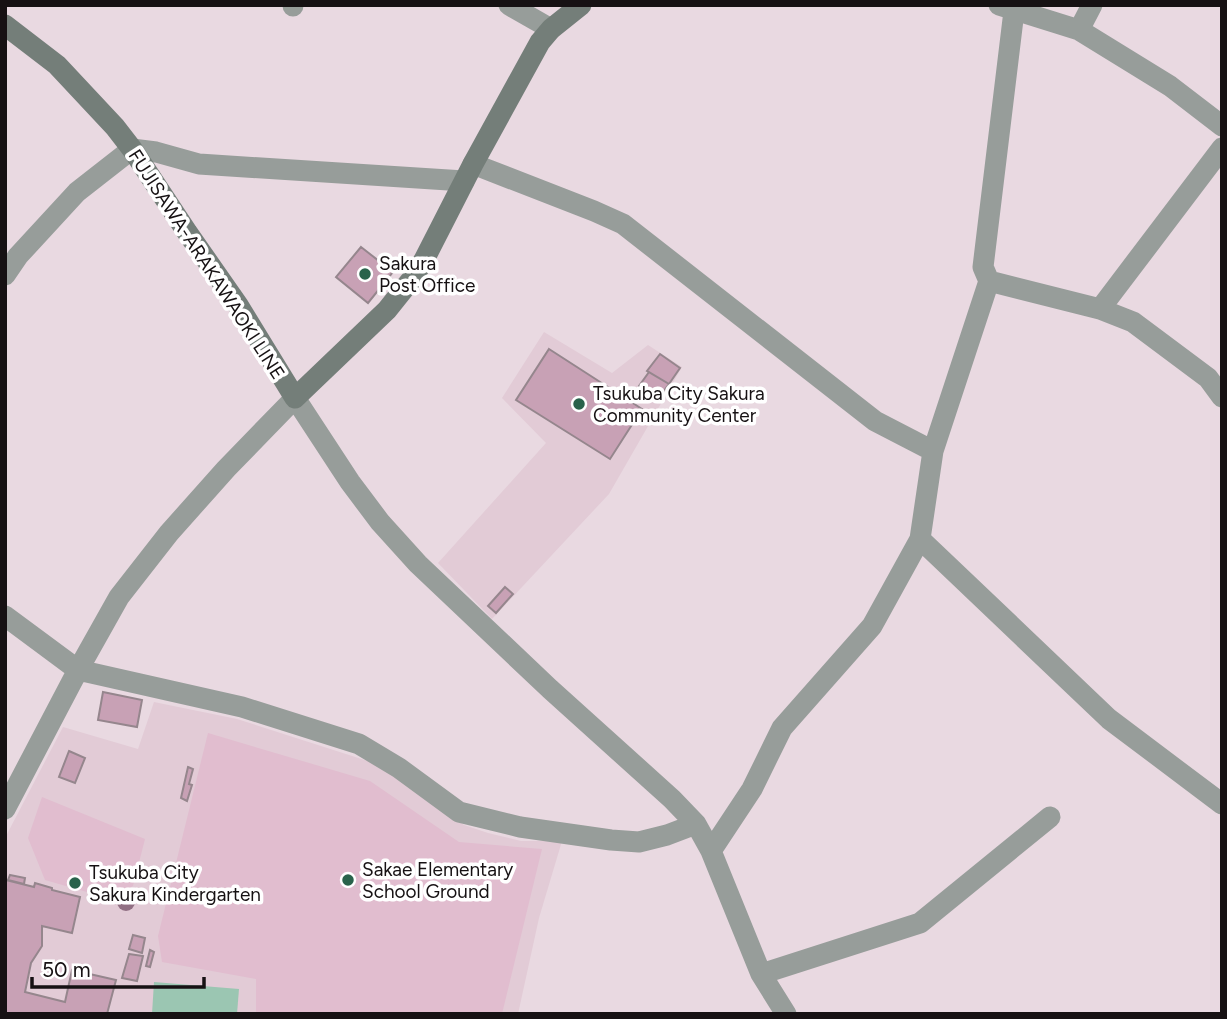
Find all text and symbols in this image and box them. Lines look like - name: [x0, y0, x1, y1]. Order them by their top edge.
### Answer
- street label: FUJISAWA-ARAKAWAOKI LINE: [123, 145, 290, 384]
- place label: Sakura Post Office: [379, 252, 475, 297]
- marker: Sakura Post Office: [357, 266, 373, 282]
- place label: Tsukuba City Sakura Community Center: [593, 382, 765, 427]
- marker: Tsukuba City Sakura Community Center: [571, 396, 587, 412]
- place label: Sakae Elementary School Ground: [362, 858, 513, 903]
- place label: Tsukuba City Sakura Kindergarten: [89, 861, 261, 906]
- marker: Sakae Elementary School Ground: [340, 872, 356, 888]
- marker: Tsukuba City Sakura Kindergarten: [67, 875, 83, 891]
- scale bar: [32, 946, 203, 990]
- text: 50 m: [42, 957, 91, 982]

